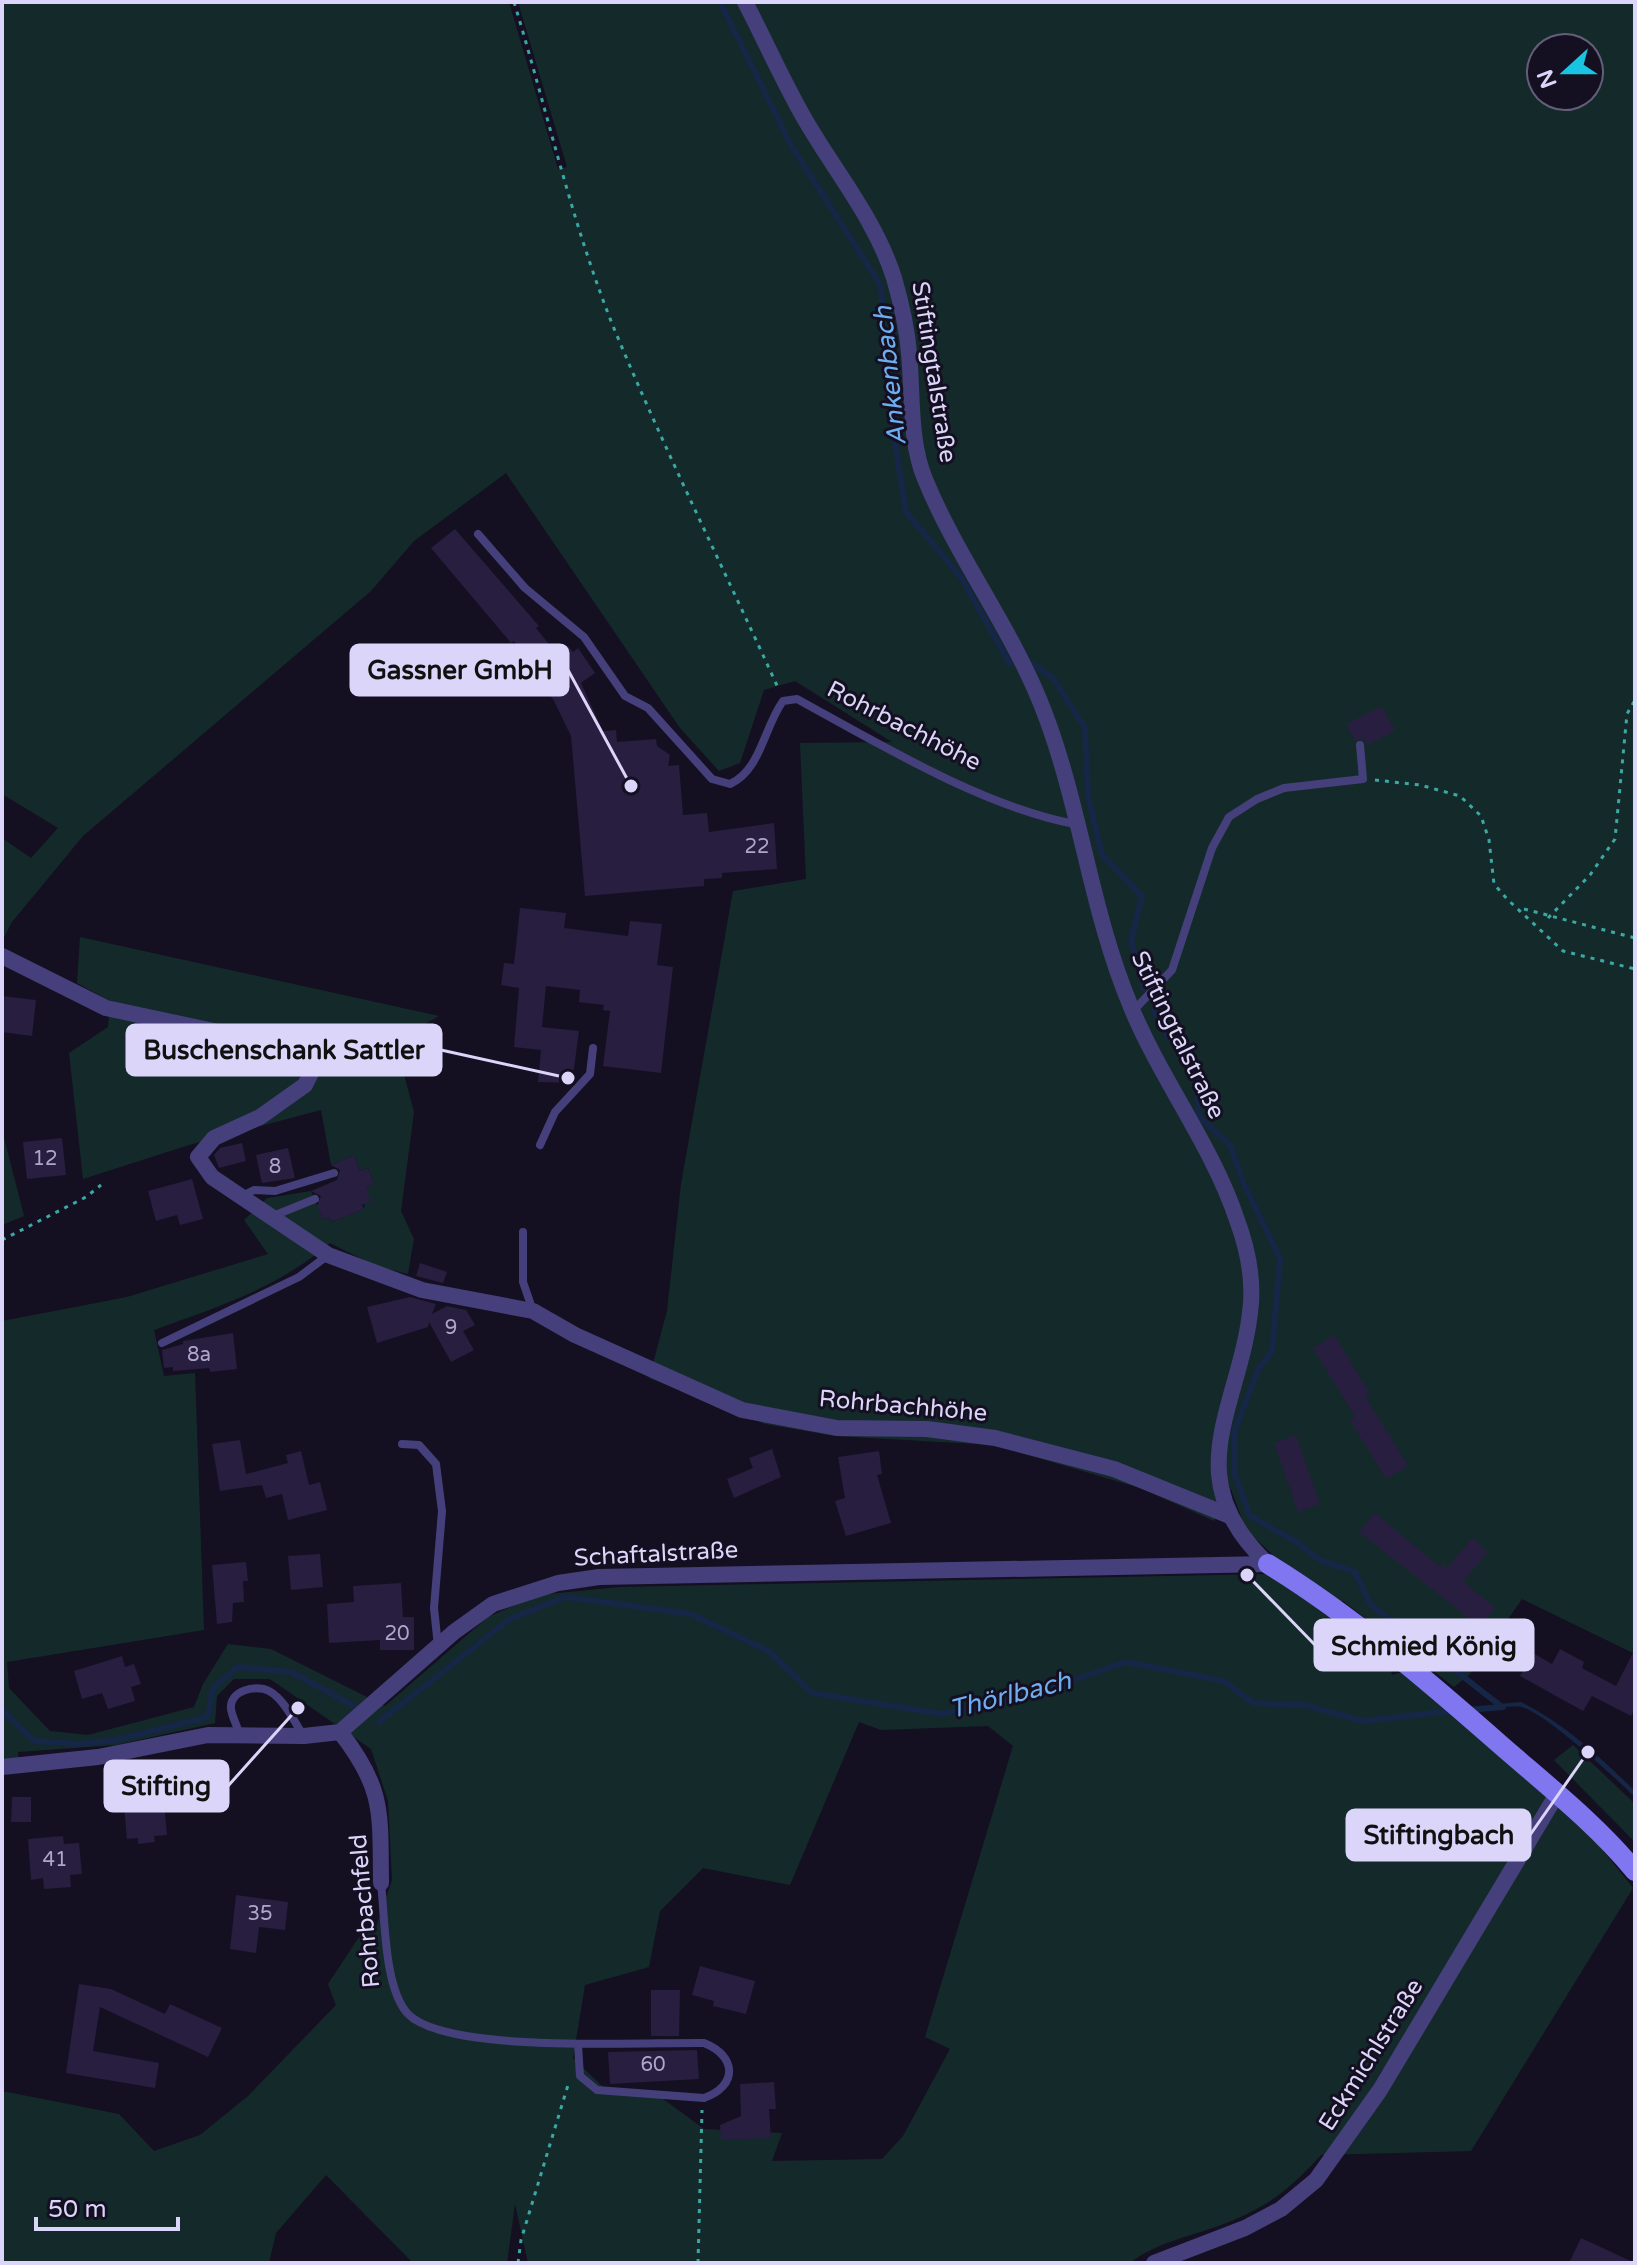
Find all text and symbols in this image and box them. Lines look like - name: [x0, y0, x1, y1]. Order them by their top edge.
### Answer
- north arrow: [1525, 32, 1605, 112]
- text: N: [1532, 66, 1563, 92]
- street label: Stiftingtalstraße: [905, 279, 963, 465]
- water label: Ankenbach: [867, 303, 913, 447]
- callout: Gassner GmbH: [351, 645, 568, 695]
- text: Gassner GmbH: [367, 655, 553, 686]
- street label: Rohrbachhöhe: [822, 675, 986, 777]
- house number: 22: [744, 835, 770, 859]
- street label: Stiftingtalstraße: [1125, 946, 1231, 1124]
- callout: Buschenschank Sattler: [127, 1025, 441, 1075]
- text: Buschenschank Sattler: [143, 1035, 426, 1066]
- house number: 12: [32, 1147, 58, 1171]
- house number: 8: [269, 1155, 281, 1179]
- house number: 9: [445, 1316, 457, 1340]
- house number: 8a: [187, 1343, 211, 1367]
- street label: Rohrbachhöhe: [818, 1384, 988, 1428]
- street label: Schaftalstraße: [573, 1535, 739, 1573]
- callout: Schmied König: [1315, 1620, 1533, 1670]
- house number: 20: [384, 1622, 410, 1646]
- text: Schmied König: [1331, 1631, 1517, 1662]
- water label: Thörlbach: [946, 1665, 1075, 1725]
- callout: Stifting: [105, 1761, 228, 1811]
- text: Stifting: [121, 1771, 211, 1802]
- callout: Stiftingbach: [1347, 1810, 1530, 1860]
- text: Stiftingbach: [1364, 1820, 1514, 1851]
- street label: Rohrbachfeld: [344, 1833, 386, 1989]
- house number: 41: [42, 1848, 68, 1872]
- house number: 35: [247, 1902, 273, 1926]
- street label: Eckmichlstraße: [1313, 1974, 1429, 2136]
- house number: 60: [640, 2053, 666, 2077]
- scale bar: [36, 2181, 178, 2231]
- text: 50 m: [48, 2195, 106, 2224]

